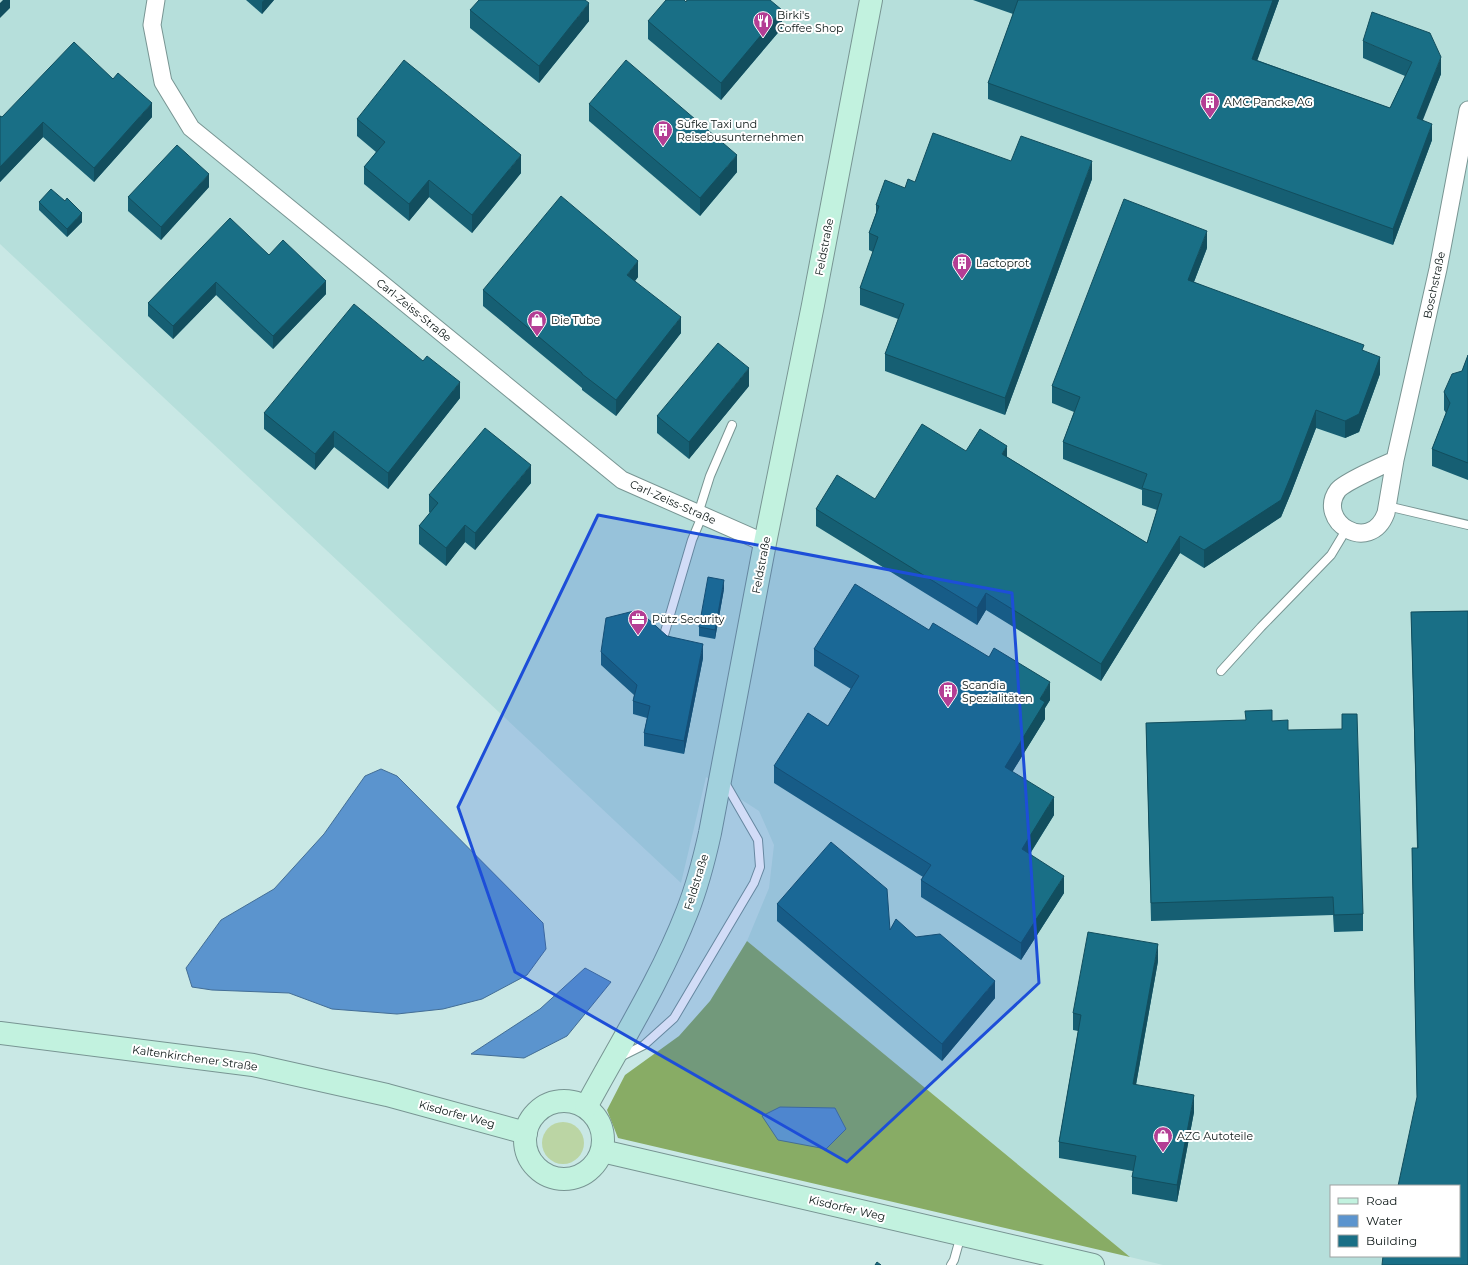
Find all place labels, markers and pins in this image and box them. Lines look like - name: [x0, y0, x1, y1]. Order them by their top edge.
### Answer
- place label: Birki's Coffee Shop: [777, 8, 844, 35]
- restaurant icon: Birki's Coffee Shop: [752, 10, 774, 38]
- building icon: AMC Pancke AG: [1199, 91, 1221, 119]
- place label: AMC Pancke AG: [1224, 95, 1313, 109]
- place label: Süfke Taxi und Reisebusunternehmen: [677, 117, 804, 144]
- building icon: Süfke Taxi und Reisebusunternehmen: [652, 119, 674, 147]
- building icon: Lactoprot: [951, 252, 973, 280]
- place label: Lactoprot: [976, 256, 1030, 270]
- shop icon: Die Tube: [526, 309, 548, 337]
- place label: Die Tube: [551, 313, 601, 327]
- office icon: Pütz Security: [627, 608, 649, 636]
- place label: Pütz Security: [652, 612, 725, 626]
- place label: Scandia Spezialitäten: [962, 678, 1033, 705]
- building icon: Scandia Spezialitäten: [937, 680, 959, 708]
- shop icon: AZG Autoteile: [1152, 1125, 1174, 1153]
- place label: AZG Autoteile: [1177, 1129, 1253, 1143]

